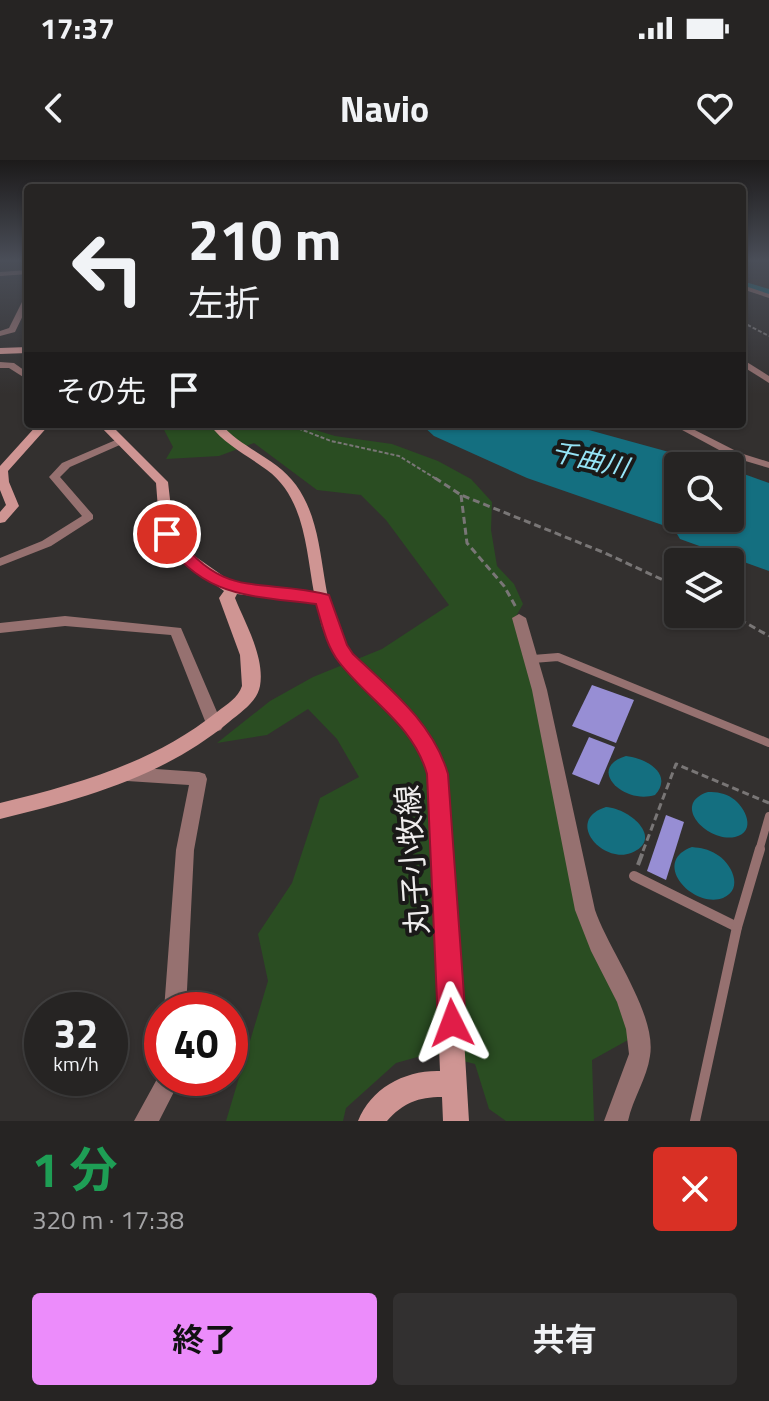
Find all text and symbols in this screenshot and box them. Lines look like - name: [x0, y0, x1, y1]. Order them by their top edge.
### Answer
- text: 17:37: [40, 5, 115, 51]
- text: Navio: [340, 81, 429, 136]
- icon: back: [32, 86, 76, 130]
- icon: heart: [693, 86, 737, 130]
- text: 210 m: [188, 197, 341, 282]
- icon: left: [56, 216, 160, 320]
- text: 左折: [188, 275, 260, 330]
- text: その先: [56, 368, 146, 414]
- icon: arrive: [162, 368, 206, 412]
- water label: 千曲川: [548, 431, 635, 487]
- map controls: [664, 452, 744, 628]
- button: search: [664, 452, 744, 532]
- pin: [133, 500, 201, 568]
- icon: arrive: [145, 512, 189, 556]
- button: layers: [664, 548, 744, 628]
- street label: 丸子小牧線: [384, 784, 440, 936]
- position arrow: [410, 981, 494, 1065]
- speed limit sign: 40: [144, 992, 248, 1096]
- text: 32: [54, 1003, 98, 1064]
- text: km/h: [53, 1048, 99, 1079]
- text: 1 分: [32, 1133, 117, 1206]
- button: close: [653, 1147, 737, 1231]
- text: 320 m · 17:38: [32, 1200, 184, 1239]
- button: 終了: [32, 1293, 377, 1385]
- button: 共有: [393, 1293, 737, 1385]

